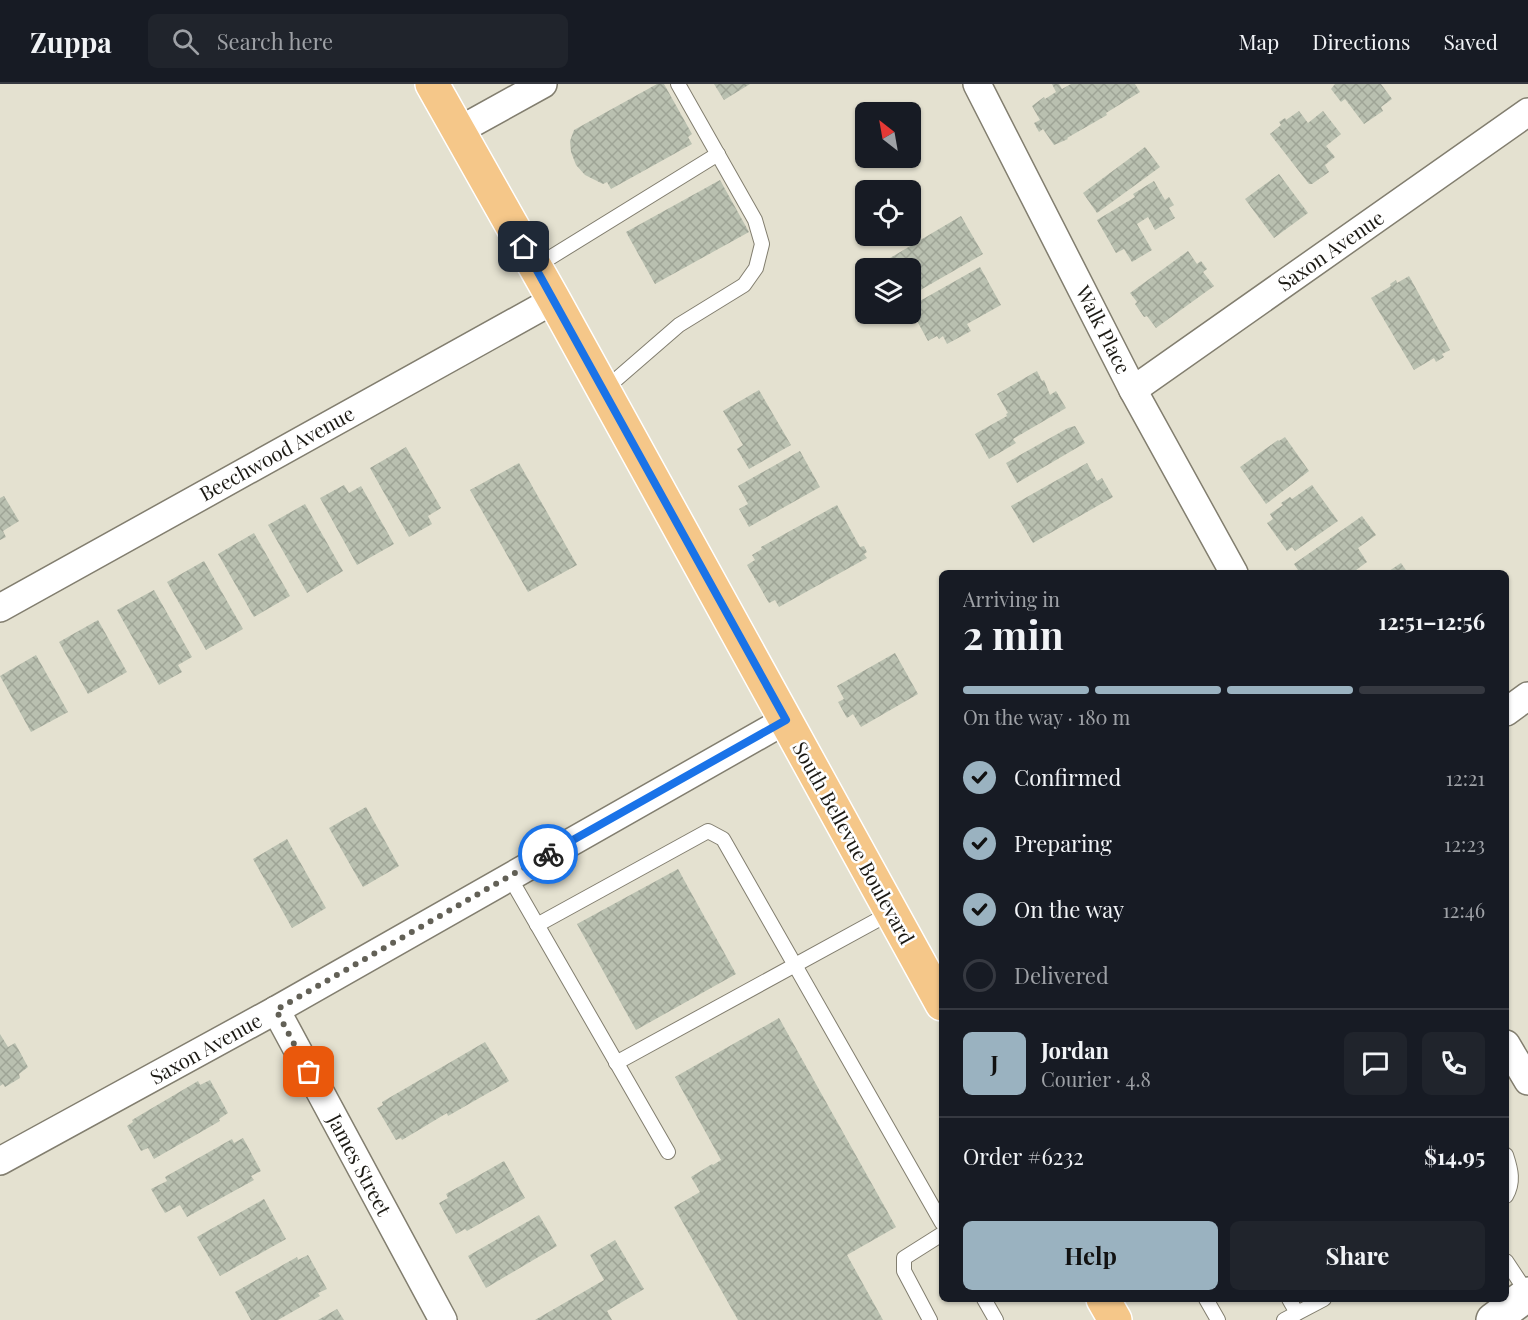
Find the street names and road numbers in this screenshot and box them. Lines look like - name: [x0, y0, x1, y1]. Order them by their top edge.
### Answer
- street label: Saxon Avenue: [1272, 203, 1389, 296]
- street label: Walk Place: [1070, 280, 1138, 378]
- street label: Beechwood Avenue: [194, 399, 358, 506]
- street label: South Bellevue Boulevard: [787, 736, 922, 949]
- street label: Saxon Avenue: [145, 1006, 266, 1090]
- street label: James Street: [322, 1108, 399, 1221]

